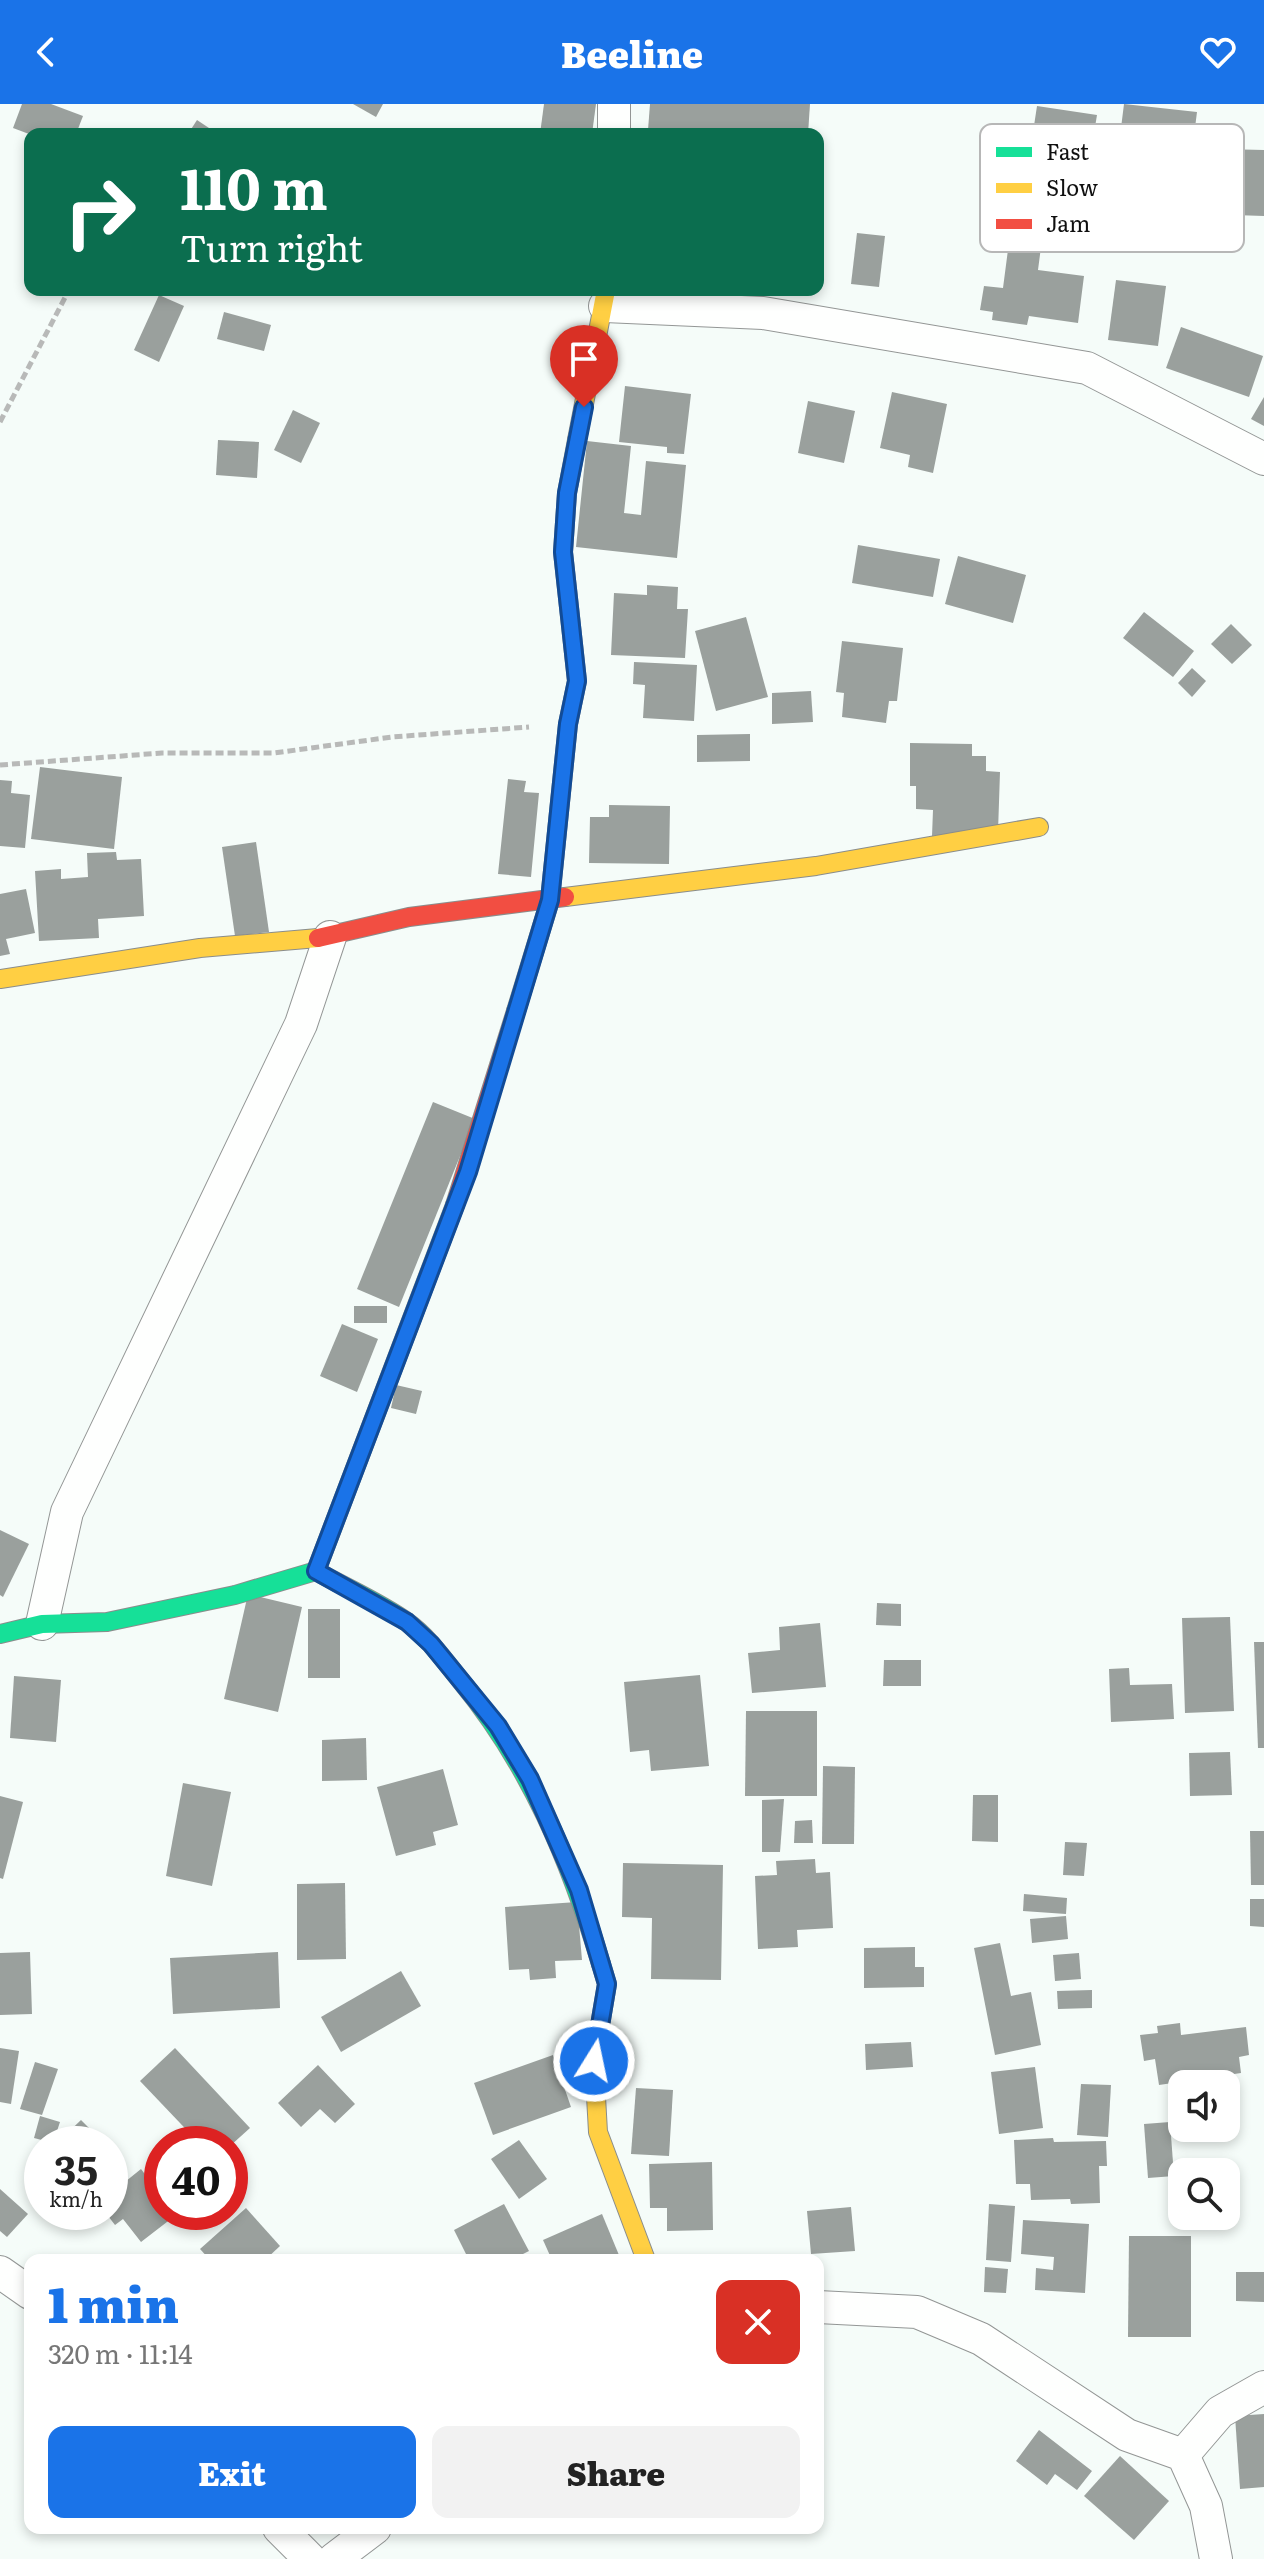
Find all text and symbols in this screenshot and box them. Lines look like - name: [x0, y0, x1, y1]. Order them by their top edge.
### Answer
- text: Beeline: [561, 26, 703, 79]
- icon: back: [24, 30, 68, 74]
- icon: heart: [1196, 30, 1240, 74]
- legend: [980, 124, 1244, 252]
- text: Fast: [1046, 134, 1089, 167]
- text: 110 m: [180, 144, 328, 227]
- icon: right: [48, 160, 152, 264]
- text: Slow: [1046, 170, 1098, 203]
- text: Jam: [1046, 206, 1090, 239]
- text: Turn right: [180, 220, 363, 273]
- pin: [550, 325, 618, 407]
- icon: arrive: [562, 337, 606, 381]
- position arrow: [552, 2019, 636, 2103]
- map controls: [1168, 2070, 1240, 2230]
- button: sound: [1168, 2070, 1240, 2142]
- speed limit sign: 40: [144, 2126, 248, 2230]
- text: 35: [54, 2138, 98, 2197]
- button: search: [1168, 2158, 1240, 2230]
- text: km/h: [49, 2183, 103, 2213]
- text: 1 min: [48, 2267, 179, 2338]
- button: close: [716, 2280, 800, 2364]
- text: 320 m · 11:14: [48, 2333, 193, 2372]
- button: Exit: [48, 2426, 416, 2518]
- button: Share: [432, 2426, 800, 2518]

